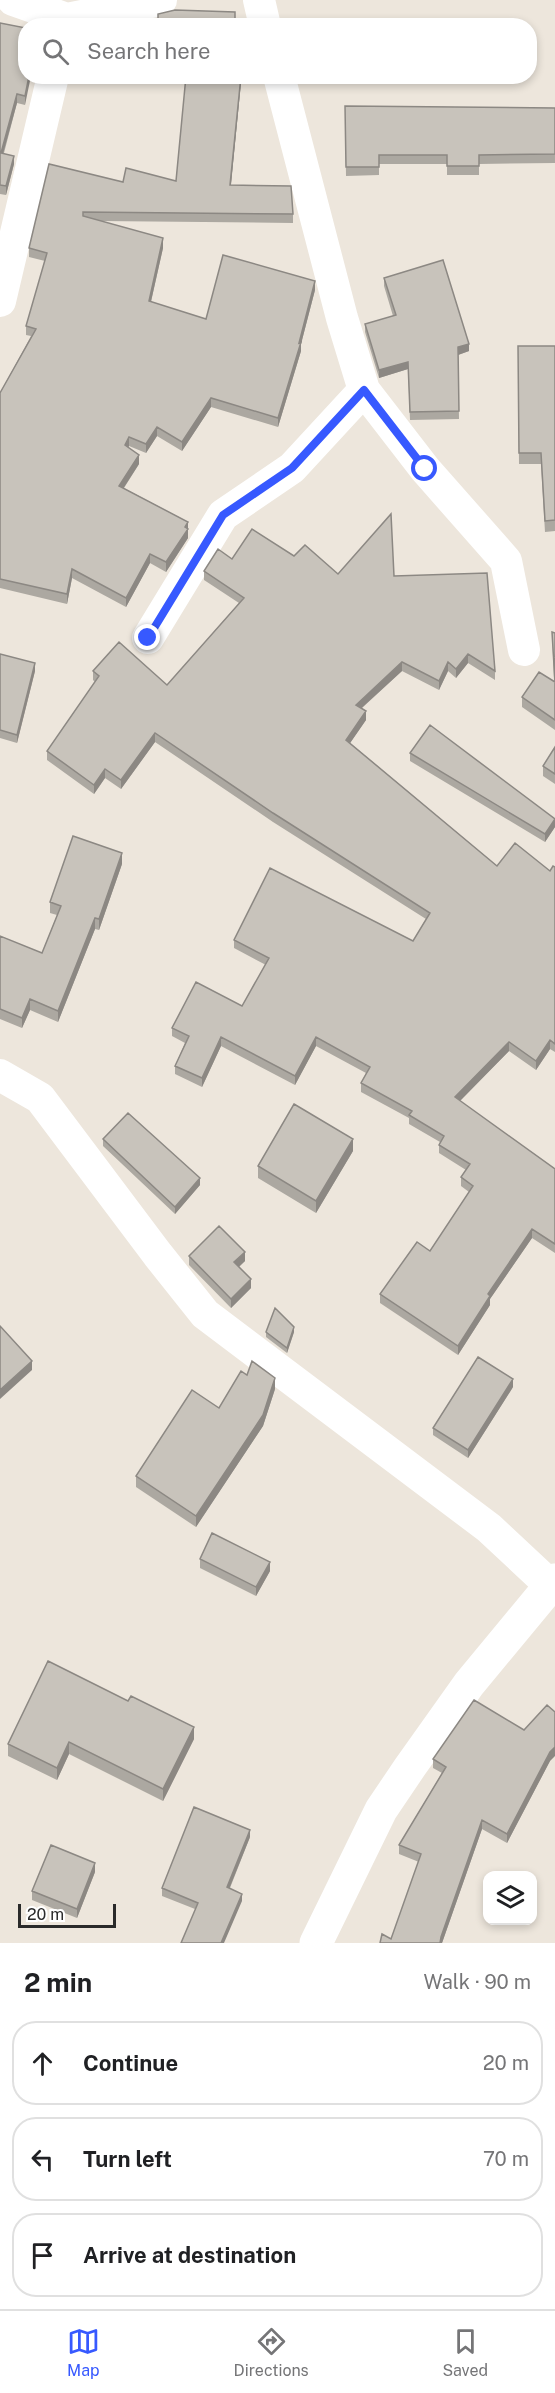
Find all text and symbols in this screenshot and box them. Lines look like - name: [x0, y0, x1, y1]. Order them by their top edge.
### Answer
- search box: [18, 18, 537, 84]
- icon: search: [39, 35, 72, 68]
- text: Search here: [87, 38, 211, 64]
- route start: [411, 455, 437, 481]
- route end: [134, 624, 160, 650]
- map controls: [483, 1871, 537, 1925]
- button: layers: [483, 1871, 537, 1925]
- scale bar: [18, 1901, 116, 1928]
- text: 20 m: [27, 1905, 64, 1924]
- text: 2 min: [24, 1967, 92, 1998]
- text: Walk · 90 m: [424, 1970, 531, 1994]
- icon: ahead: [26, 2047, 59, 2080]
- text: Continue: [83, 2050, 178, 2076]
- text: 20 m: [483, 2051, 529, 2075]
- icon: left: [26, 2143, 59, 2176]
- text: Turn left: [83, 2146, 172, 2172]
- text: 70 m: [483, 2147, 529, 2171]
- icon: arrive: [26, 2239, 59, 2272]
- text: Arrive at destination: [83, 2242, 296, 2268]
- tab: Map: [67, 2325, 100, 2380]
- tab: Directions: [234, 2325, 309, 2380]
- tab: Saved: [442, 2325, 488, 2380]

